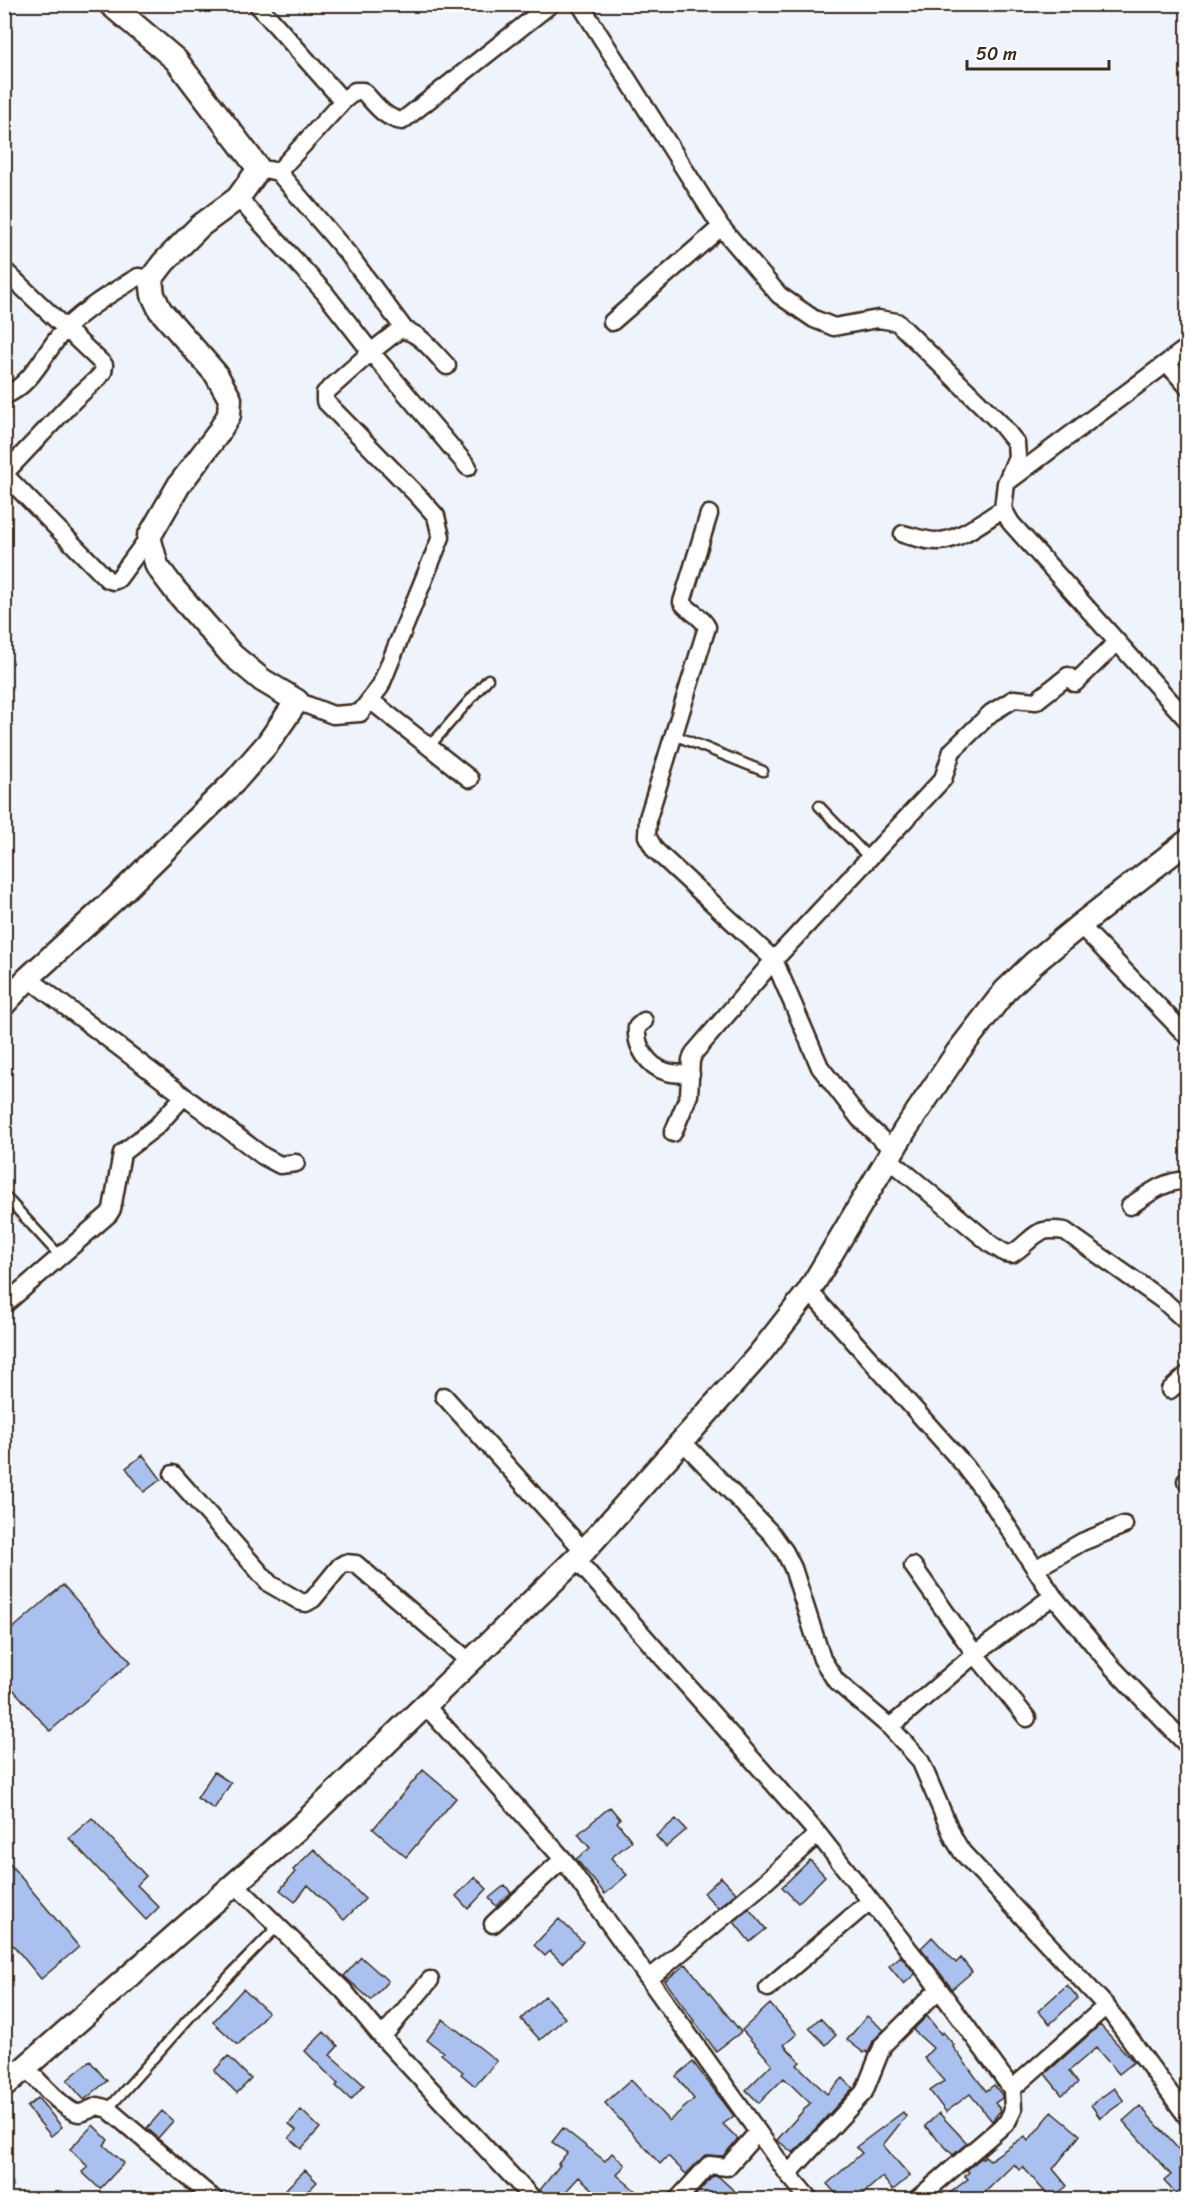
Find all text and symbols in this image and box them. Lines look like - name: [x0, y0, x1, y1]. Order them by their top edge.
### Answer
- scale bar: [967, 33, 1110, 71]
- text: 50 m: [976, 38, 1017, 70]

